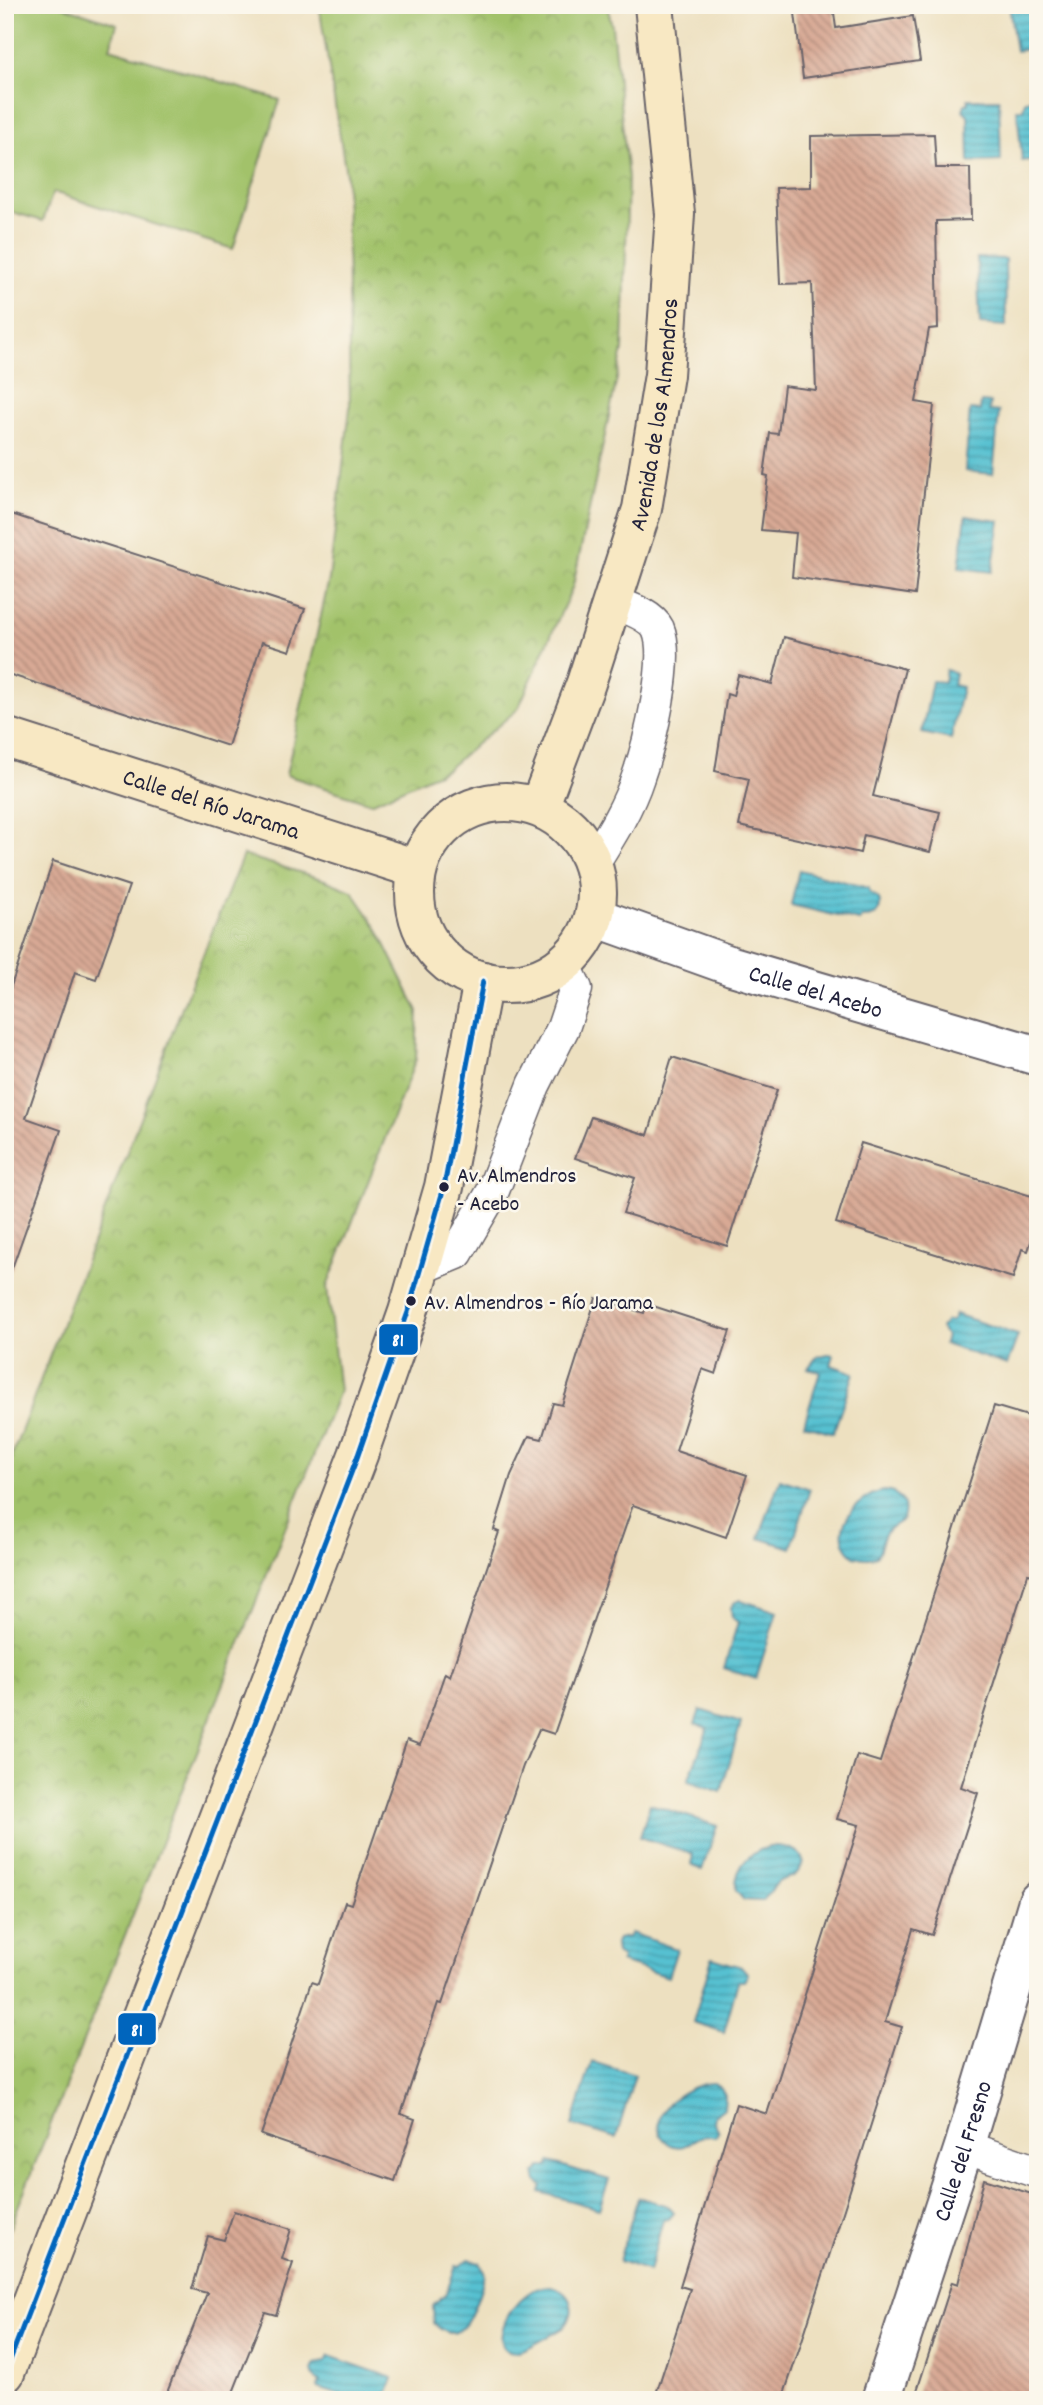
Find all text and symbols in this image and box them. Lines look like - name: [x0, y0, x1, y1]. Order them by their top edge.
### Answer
- street label: Avenida de los Almendros: [622, 297, 689, 536]
- street label: Calle del Río Jarama: [118, 762, 304, 851]
- street label: Calle del Acebo: [744, 958, 886, 1029]
- place label: Av. Almendros - Acebo: [457, 1162, 577, 1221]
- marker: Av. Almendros - Acebo: [437, 1180, 451, 1194]
- place label: Av. Almendros - Río Jarama: [424, 1289, 654, 1320]
- marker: Av. Almendros - Río Jarama: [404, 1294, 418, 1308]
- line badge: 81: [378, 1323, 419, 1356]
- text: 81: [392, 1329, 404, 1356]
- line badge: 81: [117, 2012, 157, 2046]
- text: 81: [131, 2019, 143, 2046]
- street label: Calle del Fresno: [927, 2077, 1003, 2227]

